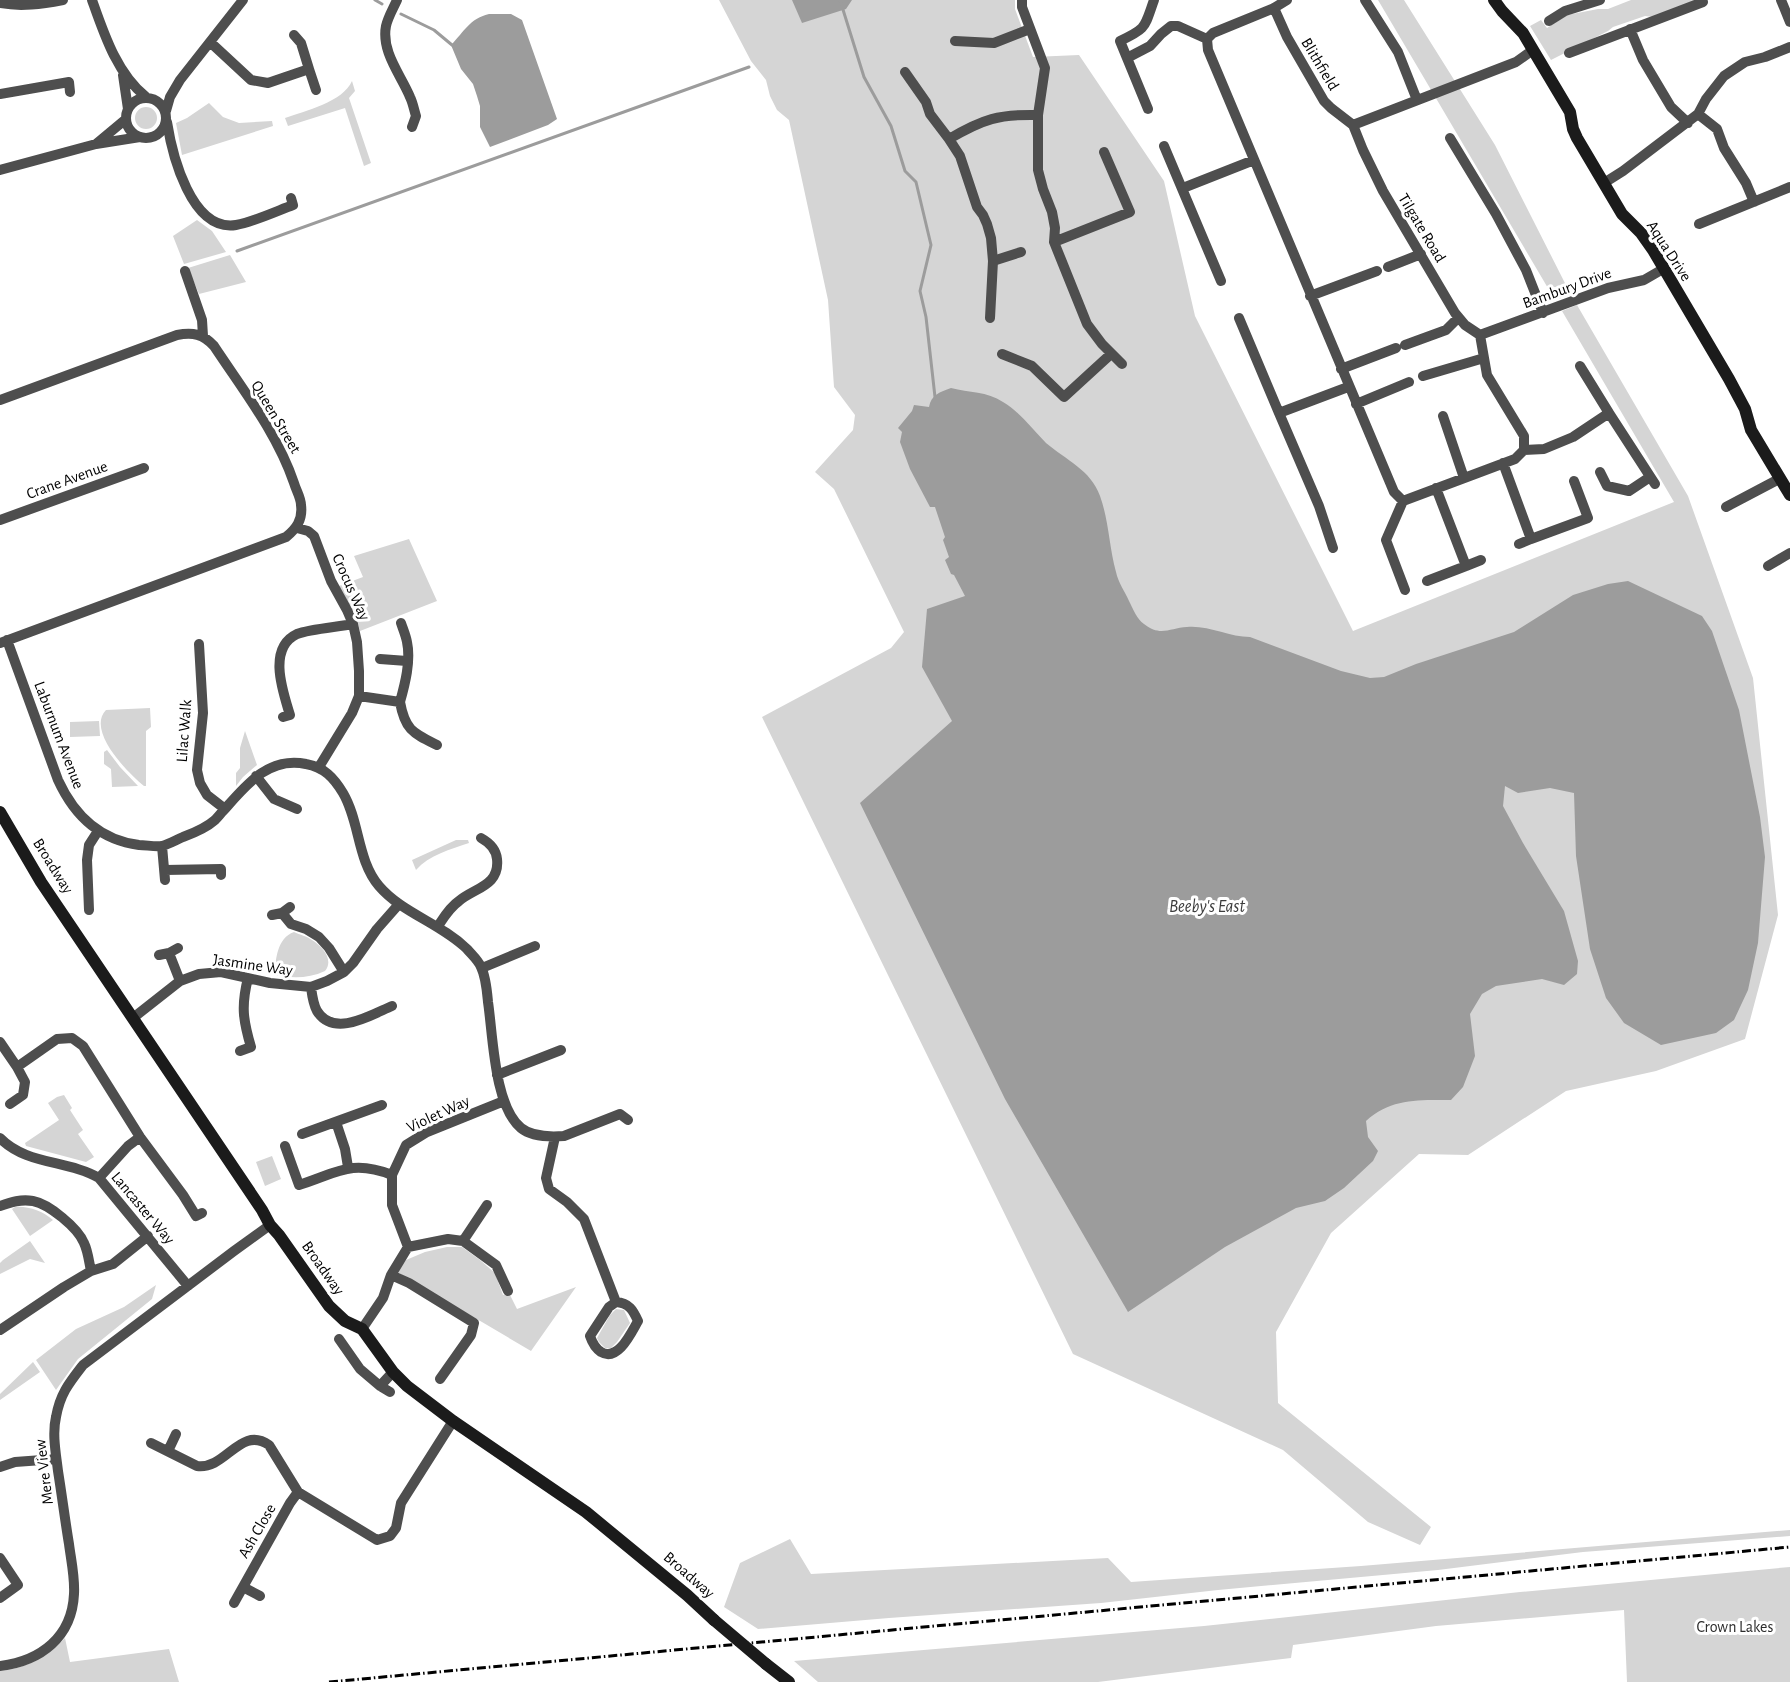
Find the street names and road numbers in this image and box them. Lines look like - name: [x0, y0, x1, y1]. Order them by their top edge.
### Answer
- street label: Blithfield: [1298, 35, 1342, 93]
- street label: Tilgate Road: [1395, 191, 1449, 265]
- street label: Aqua Drive: [1644, 218, 1694, 284]
- street label: Bambury Drive: [1521, 265, 1614, 312]
- street label: Queen Street: [247, 378, 304, 457]
- street label: Crane Avenue: [24, 458, 110, 502]
- street label: Crocus Way: [328, 551, 373, 623]
- street label: Laburnum Avenue: [31, 679, 87, 791]
- street label: Lilac Walk: [174, 698, 194, 763]
- street label: Broadway: [29, 836, 76, 897]
- street label: Jasmine Way: [212, 951, 294, 980]
- street label: Violet Way: [404, 1092, 472, 1136]
- street label: Lancaster Way: [108, 1169, 178, 1248]
- street label: Broadway: [298, 1238, 347, 1299]
- street label: Mere View: [32, 1438, 56, 1506]
- street label: Ash Close: [235, 1501, 279, 1561]
- street label: Broadway: [660, 1549, 718, 1602]

